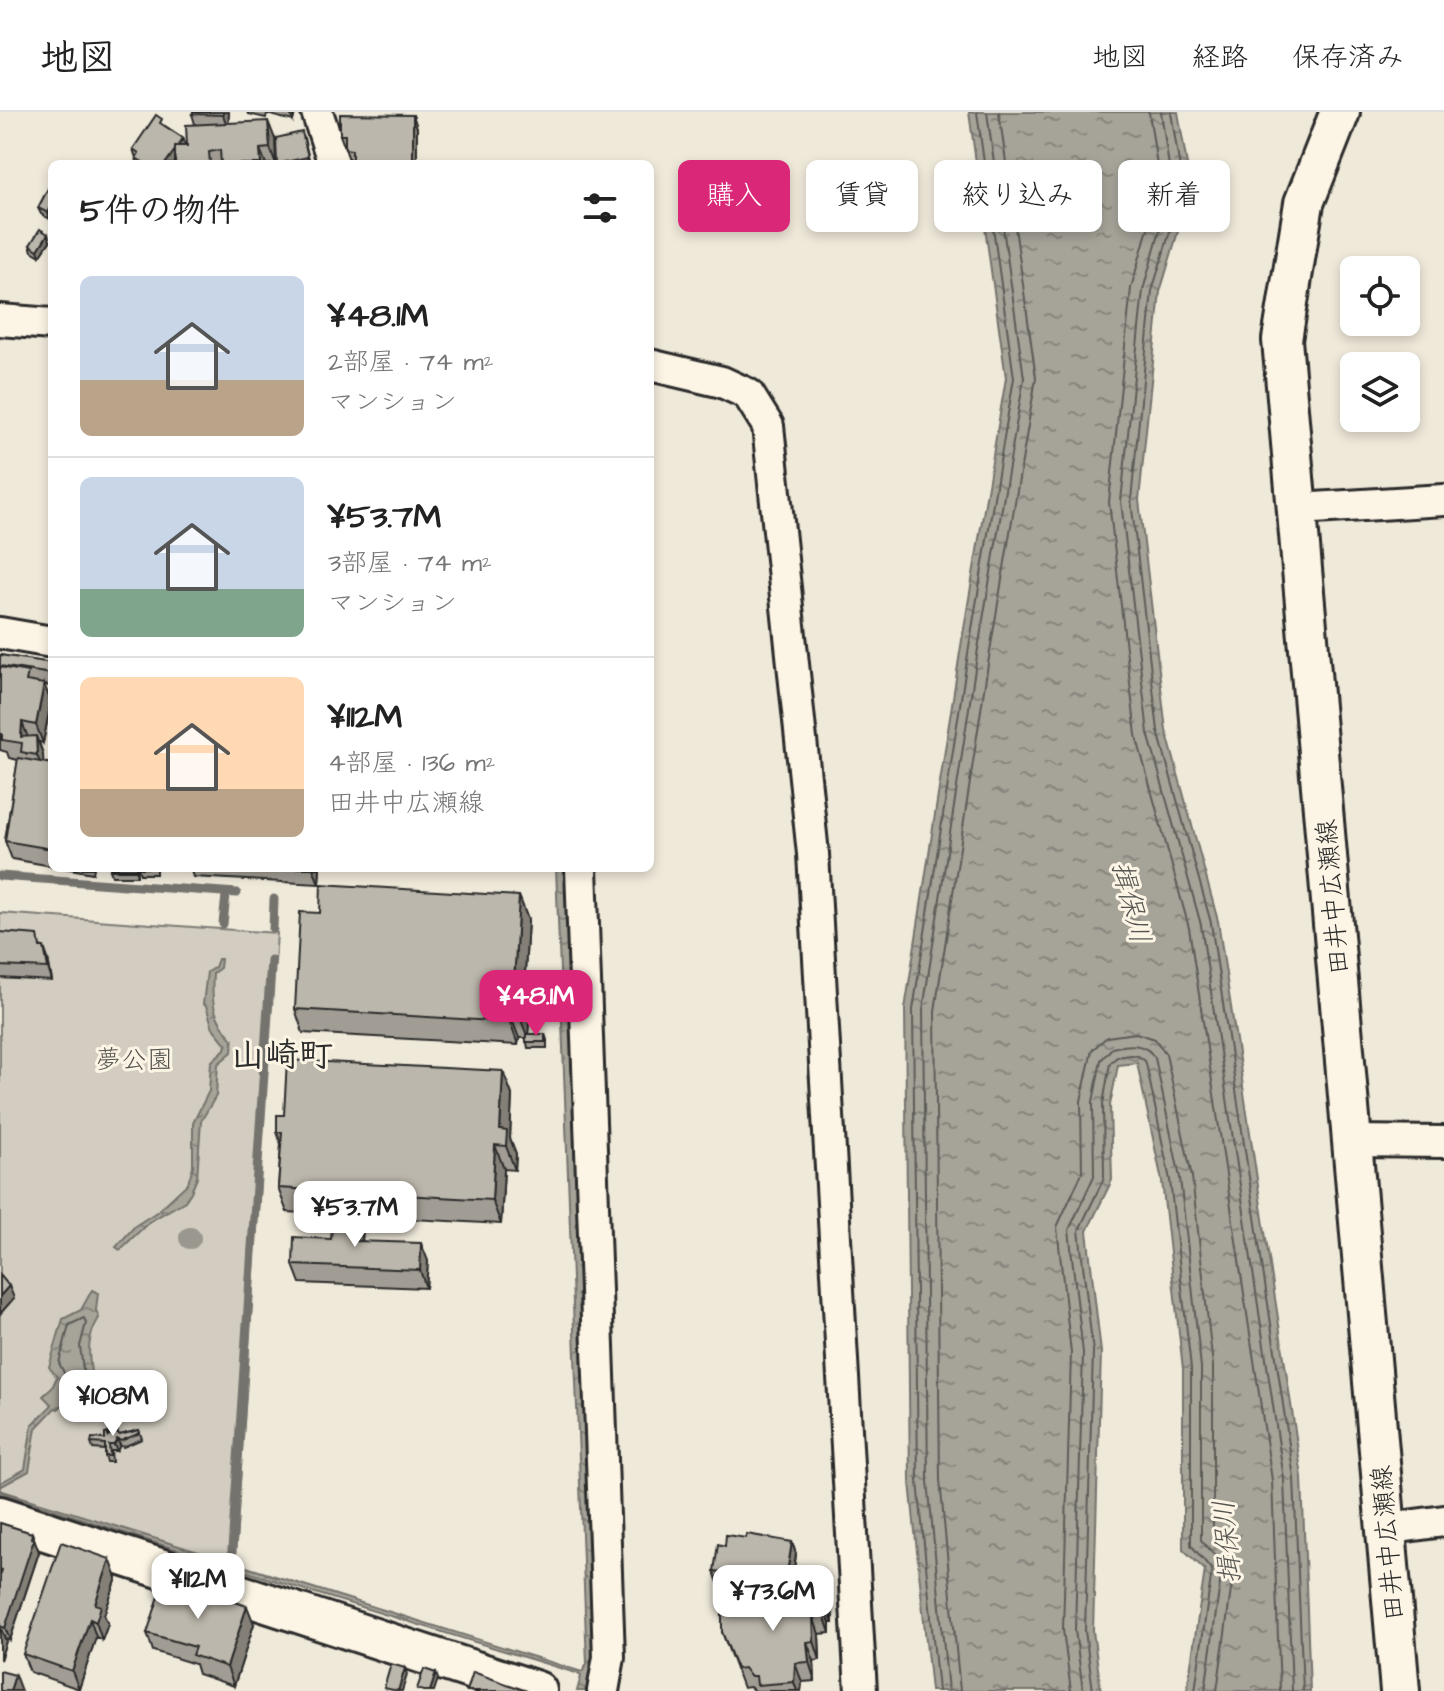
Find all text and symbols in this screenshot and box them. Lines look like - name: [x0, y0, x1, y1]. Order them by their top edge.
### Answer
- text: 地図: [40, 33, 116, 85]
- text: 地図: [1092, 38, 1148, 77]
- text: 経路: [1192, 38, 1248, 77]
- text: 保存済み: [1292, 38, 1404, 77]
- chip: 購入: [678, 160, 790, 232]
- chip: 賃貸: [806, 160, 918, 232]
- chip: 絞り込み: [934, 160, 1102, 232]
- chip: 新着: [1118, 160, 1230, 232]
- icon: filters: [578, 186, 622, 230]
- text: 5件の物件: [80, 187, 240, 235]
- map controls: [1340, 256, 1420, 432]
- button: locate: [1340, 256, 1420, 336]
- text: ¥48.1M: [328, 292, 429, 340]
- icon: home: [144, 308, 240, 404]
- text: 2部屋 · 74 m²: [328, 344, 493, 380]
- button: layers: [1340, 352, 1420, 432]
- text: マンション: [328, 384, 457, 420]
- text: ¥53.7M: [328, 493, 441, 541]
- icon: home: [144, 509, 240, 605]
- text: 3部屋 · 74 m²: [328, 545, 492, 581]
- text: マンション: [328, 585, 457, 621]
- text: ¥112M: [328, 693, 402, 741]
- icon: home: [144, 709, 240, 805]
- text: 4部屋 · 136 m²: [328, 745, 495, 781]
- text: 田井中広瀬線: [328, 785, 484, 821]
- street label: 田井中広瀬線: [1308, 818, 1358, 976]
- water label: 揖保川: [1101, 857, 1160, 948]
- pin: ¥48.1M: [471, 970, 601, 1038]
- text: ¥48.1M: [498, 978, 574, 1014]
- district label: 山崎町: [231, 1032, 333, 1080]
- park label: 夢公園: [95, 1042, 173, 1078]
- pin: ¥53.7M: [290, 1181, 420, 1249]
- text: ¥53.7M: [312, 1189, 398, 1225]
- pin: ¥108M: [57, 1370, 169, 1438]
- text: ¥108M: [77, 1378, 149, 1414]
- street label: 田井中広瀬線: [1363, 1464, 1413, 1622]
- water label: 揖保川: [1204, 1498, 1251, 1585]
- pin: ¥112M: [142, 1553, 254, 1621]
- text: ¥112M: [170, 1561, 226, 1597]
- pin: ¥73.6M: [708, 1565, 838, 1633]
- text: ¥73.6M: [731, 1573, 815, 1609]

